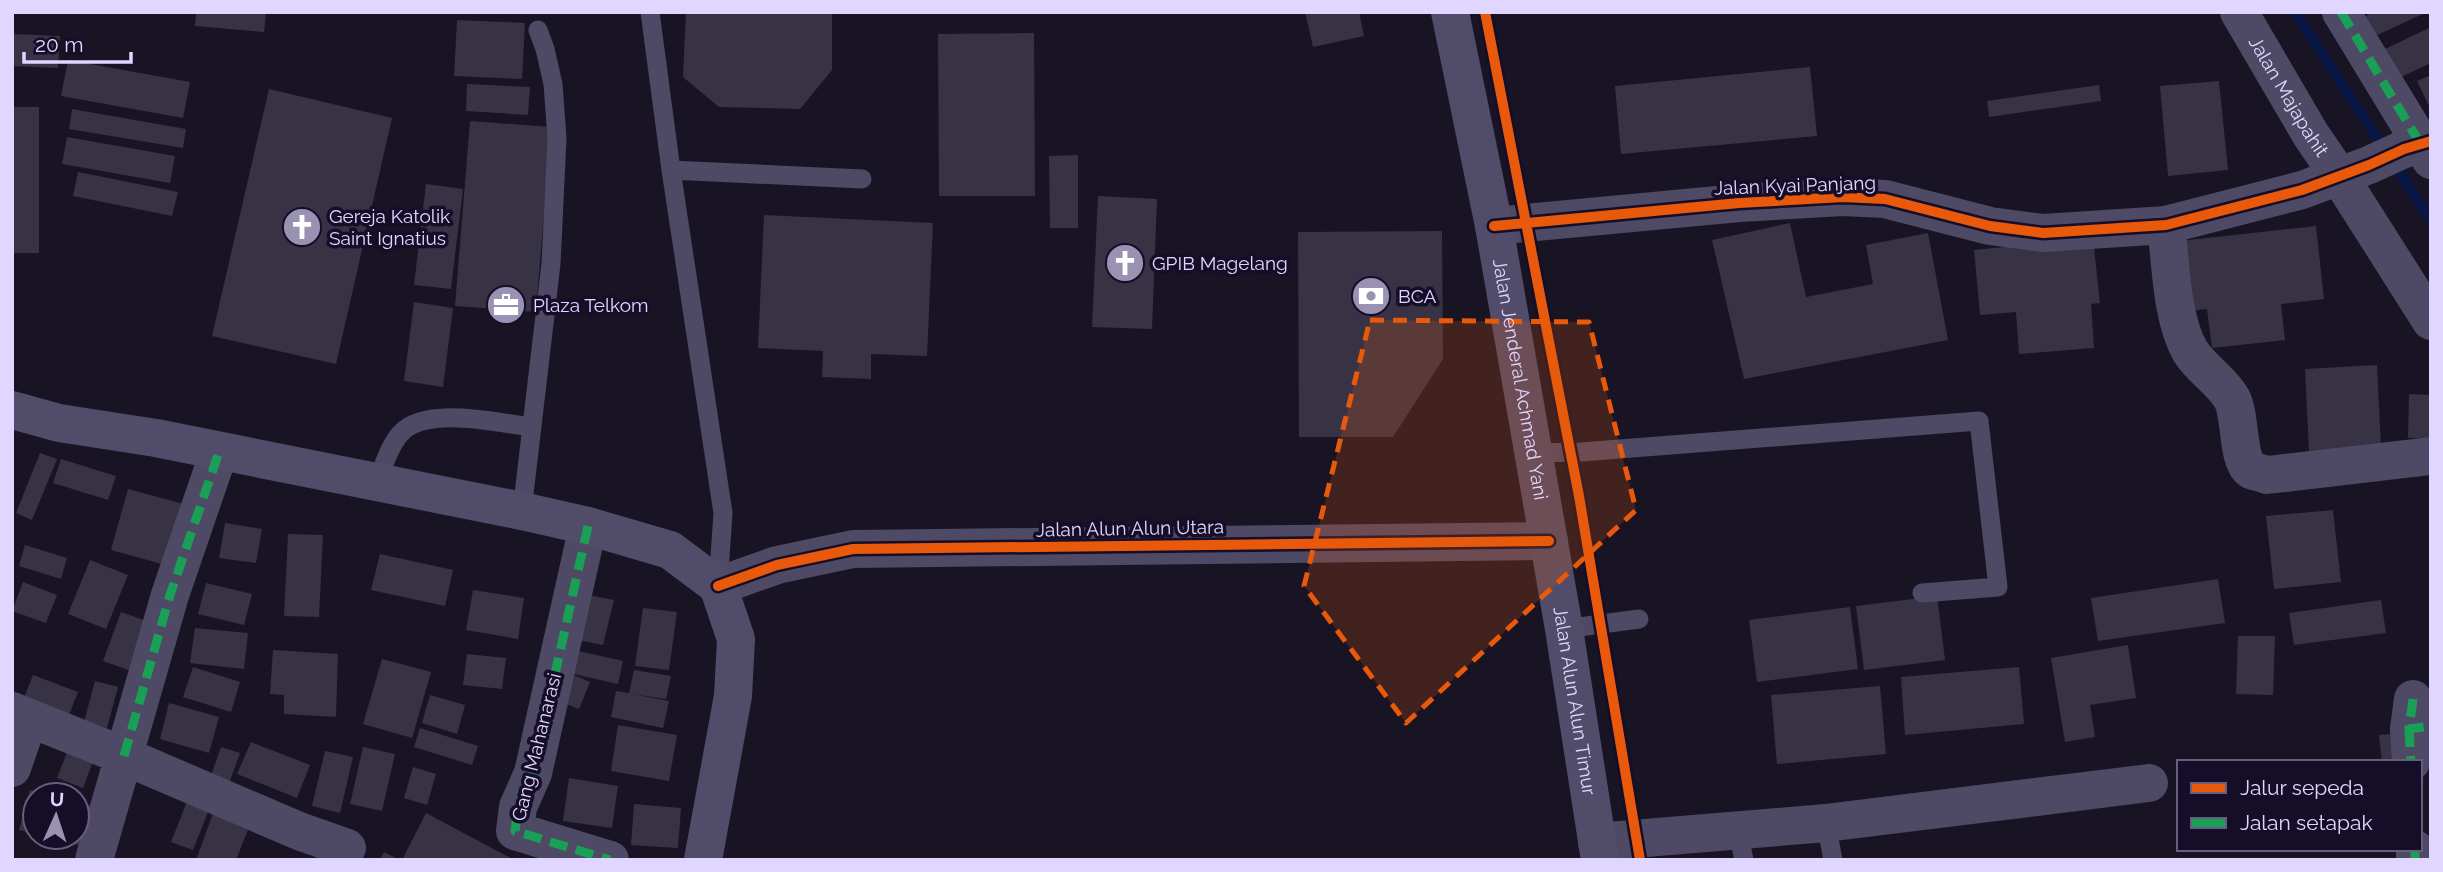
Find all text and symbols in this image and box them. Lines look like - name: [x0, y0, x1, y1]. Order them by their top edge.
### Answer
- scale bar: [24, 21, 131, 65]
- text: 20 m: [35, 32, 83, 57]
- street label: Jalan Majapahit: [2245, 32, 2334, 161]
- street label: Jalan Kyai Panjang: [1714, 171, 1876, 199]
- place label: Gereja Katolik Saint Ignatius: [329, 205, 450, 249]
- church icon: Gereja Katolik Saint Ignatius: [281, 206, 323, 248]
- church icon: GPIB Magelang: [1104, 242, 1146, 284]
- place label: GPIB Magelang: [1152, 252, 1288, 274]
- street label: Jalan Jenderal Achmad Yani: [1489, 257, 1552, 502]
- bank icon: BCA: [1350, 275, 1392, 317]
- office icon: Plaza Telkom: [485, 284, 527, 326]
- place label: BCA: [1398, 285, 1436, 307]
- place label: Plaza Telkom: [533, 294, 648, 316]
- street label: Jalan Alun Alun Utara: [1036, 515, 1224, 541]
- street label: Jalan Alun Alun Timur: [1549, 605, 1601, 797]
- street label: Gang Mahanarasi: [507, 671, 565, 823]
- legend: [2177, 760, 2422, 851]
- text: Jalur sepeda: [2240, 775, 2364, 800]
- north arrow: [21, 781, 91, 851]
- text: U: [49, 788, 65, 810]
- text: Jalan setapak: [2240, 810, 2373, 835]

